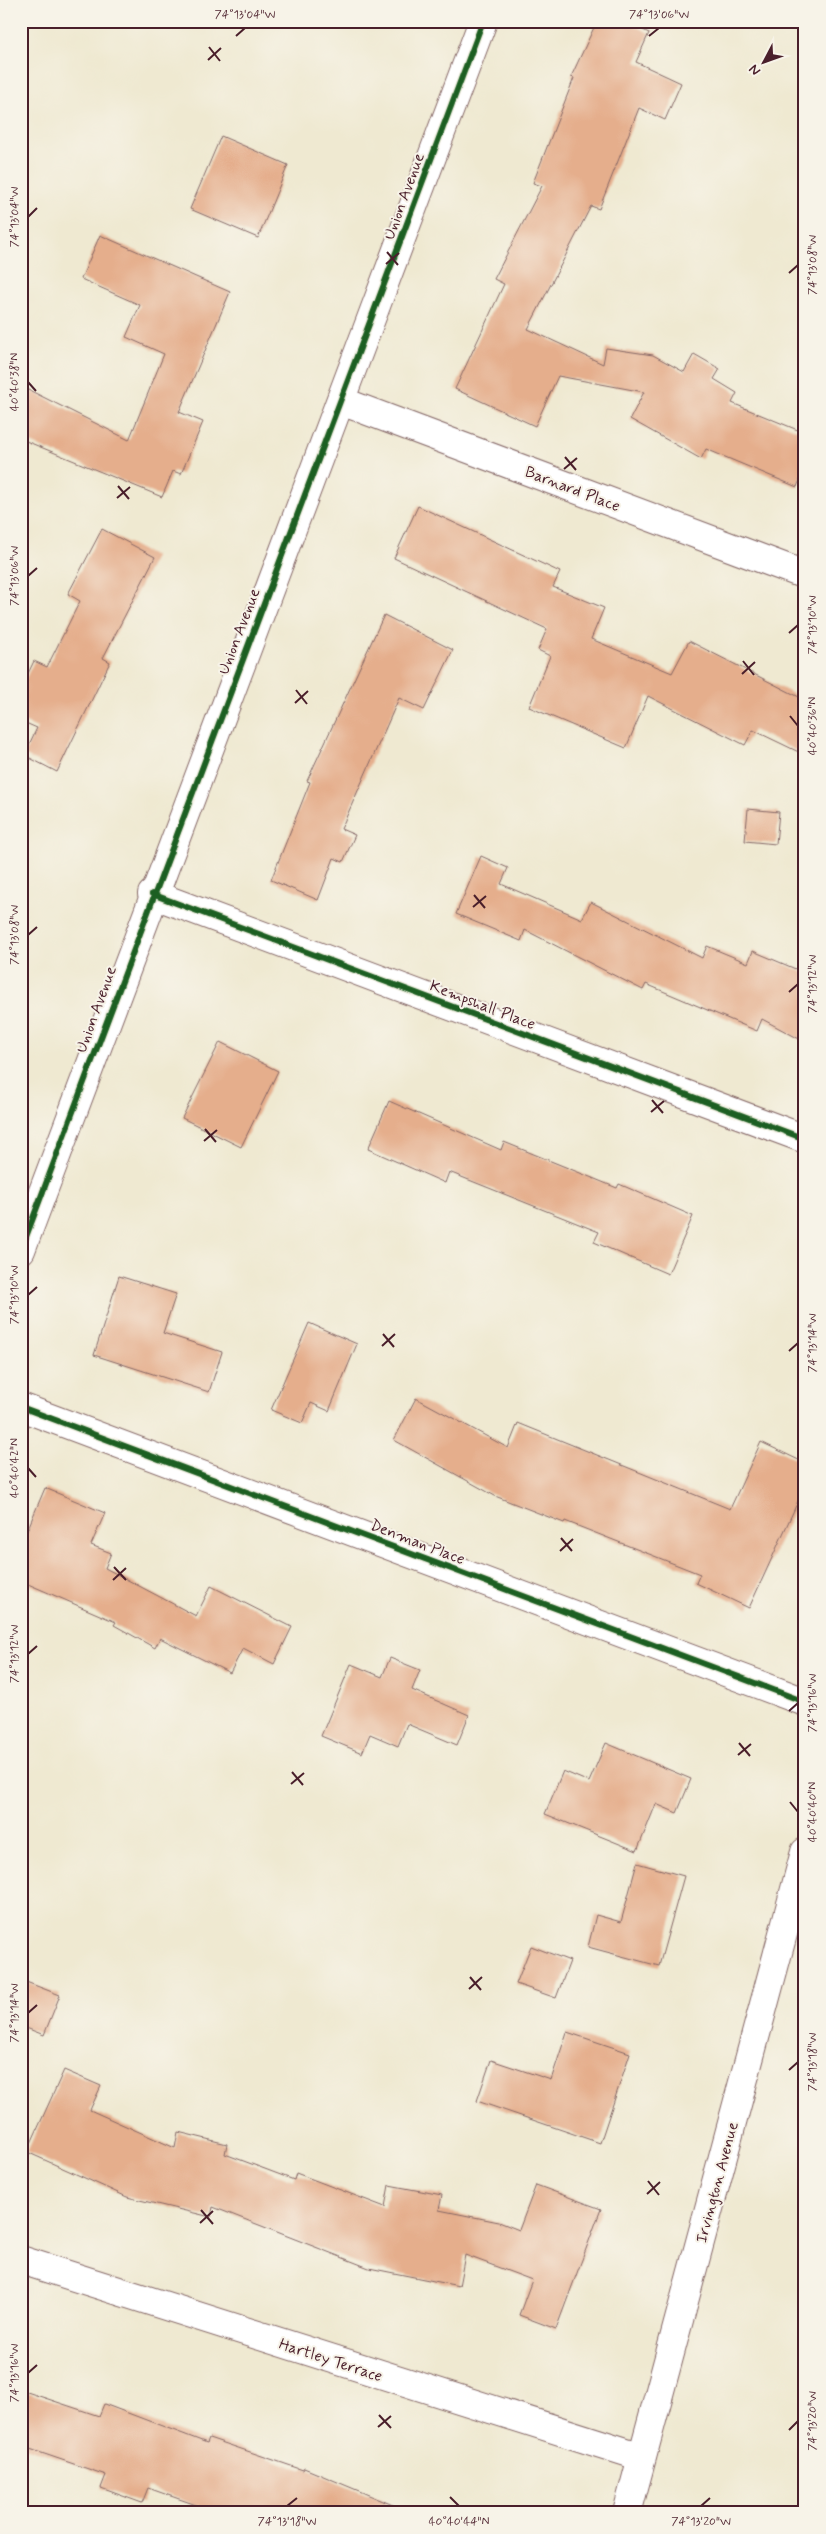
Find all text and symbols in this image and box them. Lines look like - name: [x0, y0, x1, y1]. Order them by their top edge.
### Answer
- text: 74°13'04"W: [215, 7, 276, 23]
- text: 74°13'06"W: [629, 7, 689, 23]
- north arrow: [738, 38, 788, 88]
- text: N: [745, 60, 765, 79]
- street label: Union Avenue: [379, 150, 430, 243]
- text: 74°13'04"W: [7, 186, 23, 247]
- text: 74°13'08"W: [805, 235, 821, 295]
- text: 40°40'38"N: [7, 353, 23, 411]
- street label: Barnard Place: [522, 462, 623, 517]
- text: 74°13'06"W: [7, 546, 23, 606]
- street label: Union Avenue: [213, 585, 266, 678]
- text: 74°13'10"W: [805, 595, 821, 655]
- text: 40°40'36"N: [805, 697, 821, 755]
- text: 74°13'08"W: [7, 905, 23, 965]
- text: 74°13'12"W: [805, 955, 821, 1013]
- street label: Union Avenue: [71, 963, 122, 1056]
- street label: Kempshall Place: [427, 976, 538, 1035]
- text: 74°13'10"W: [7, 1265, 23, 1325]
- text: 74°13'14"W: [805, 1313, 821, 1373]
- text: 40°40'42"N: [7, 1438, 23, 1498]
- street label: Denman Place: [367, 1515, 468, 1570]
- text: 74°13'12"W: [7, 1625, 23, 1683]
- text: 74°13'16"W: [805, 1673, 821, 1732]
- text: 40°40'40"N: [805, 1782, 821, 1842]
- text: 74°13'14"W: [7, 1983, 23, 2043]
- text: 74°13'18"W: [805, 2032, 821, 2091]
- street label: Irvington Avenue: [691, 2119, 744, 2245]
- street label: Hartley Terrace: [276, 2334, 385, 2387]
- text: 74°13'16"W: [7, 2343, 23, 2402]
- text: 74°13'20"W: [805, 2391, 821, 2451]
- text: 74°13'18"W: [258, 2514, 317, 2530]
- text: 40°40'44"N: [429, 2514, 489, 2530]
- text: 74°13'20"W: [671, 2514, 731, 2530]

